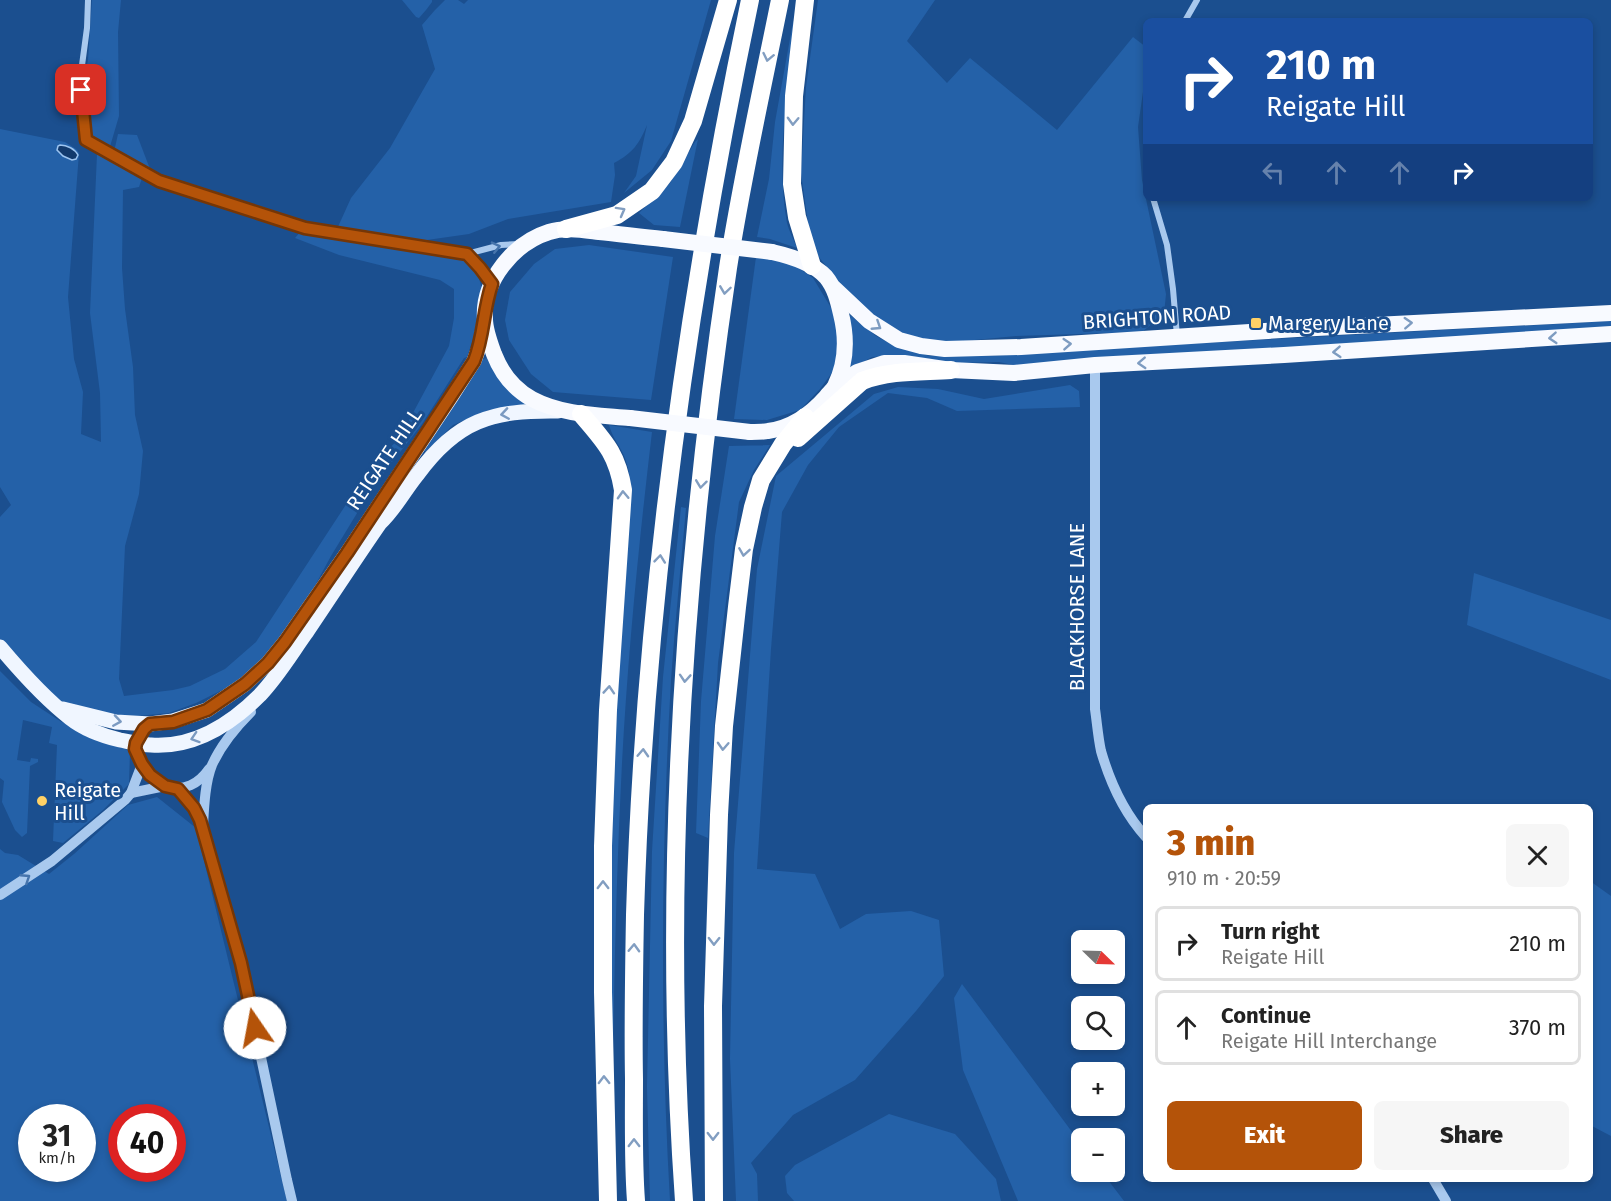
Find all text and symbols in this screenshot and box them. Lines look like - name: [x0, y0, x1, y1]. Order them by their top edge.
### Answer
- text: 210 m: [1266, 40, 1376, 90]
- icon: right: [1167, 42, 1245, 120]
- one-way arrow: [762, 52, 775, 62]
- pin: [55, 64, 106, 115]
- icon: arrive: [64, 73, 97, 106]
- text: Reigate Hill: [1266, 91, 1405, 123]
- one-way arrow: [787, 116, 799, 125]
- icon: left: [1257, 156, 1290, 189]
- icon: ahead: [1320, 156, 1353, 189]
- icon: ahead: [1383, 156, 1416, 189]
- icon: right: [1446, 156, 1479, 189]
- one-way arrow: [615, 207, 625, 218]
- one-way arrow: [490, 241, 500, 254]
- one-way arrow: [720, 286, 732, 295]
- street label: BRIGHTON ROAD: [1082, 300, 1232, 334]
- place label: Margery Lane: [1268, 311, 1389, 335]
- marker: Margery Lane: [1249, 316, 1263, 330]
- one-way arrow: [1404, 317, 1413, 330]
- one-way arrow: [871, 319, 881, 331]
- one-way arrow: [1548, 331, 1557, 344]
- one-way arrow: [1063, 337, 1072, 350]
- one-way arrow: [1333, 345, 1342, 358]
- one-way arrow: [1138, 356, 1147, 369]
- street label: REIGATE HILL: [341, 404, 427, 514]
- one-way arrow: [501, 408, 510, 420]
- one-way arrow: [695, 479, 707, 488]
- one-way arrow: [616, 491, 629, 500]
- street label: BLACKHORSE LANE: [1065, 523, 1089, 691]
- one-way arrow: [739, 547, 751, 557]
- one-way arrow: [653, 554, 666, 563]
- one-way arrow: [678, 674, 691, 683]
- one-way arrow: [603, 685, 616, 694]
- one-way arrow: [112, 715, 121, 727]
- one-way arrow: [190, 731, 201, 744]
- one-way arrow: [716, 741, 729, 750]
- one-way arrow: [636, 748, 649, 757]
- place label: Reigate Hill: [54, 778, 121, 825]
- marker: Reigate Hill: [35, 794, 49, 808]
- text: 3 min: [1167, 821, 1255, 865]
- button: close: [1506, 824, 1569, 887]
- text: 910 m · 20:59: [1167, 866, 1281, 890]
- one-way arrow: [20, 873, 30, 885]
- one-way arrow: [597, 880, 609, 889]
- text: Turn right: [1221, 918, 1320, 945]
- icon: right: [1170, 927, 1203, 960]
- north arrow: [1071, 930, 1125, 984]
- map controls: [1071, 930, 1125, 1182]
- text: 210 m: [1509, 930, 1566, 957]
- one-way arrow: [708, 936, 721, 945]
- one-way arrow: [628, 943, 640, 952]
- text: Reigate Hill: [1221, 945, 1324, 969]
- position arrow: [223, 996, 287, 1060]
- button: search: [1071, 996, 1125, 1050]
- text: Continue: [1221, 1002, 1311, 1029]
- icon: ahead: [1170, 1011, 1203, 1044]
- text: 370 m: [1509, 1014, 1566, 1041]
- text: Reigate Hill Interchange: [1221, 1029, 1437, 1053]
- button: +: [1071, 1062, 1125, 1116]
- one-way arrow: [598, 1075, 611, 1084]
- button: Exit: [1167, 1101, 1362, 1170]
- button: Share: [1374, 1101, 1569, 1170]
- speed limit sign: 40: [108, 1104, 186, 1182]
- text: 31: [43, 1118, 71, 1154]
- button: −: [1071, 1128, 1125, 1182]
- one-way arrow: [707, 1131, 719, 1140]
- one-way arrow: [628, 1138, 640, 1147]
- text: km/h: [38, 1149, 76, 1167]

